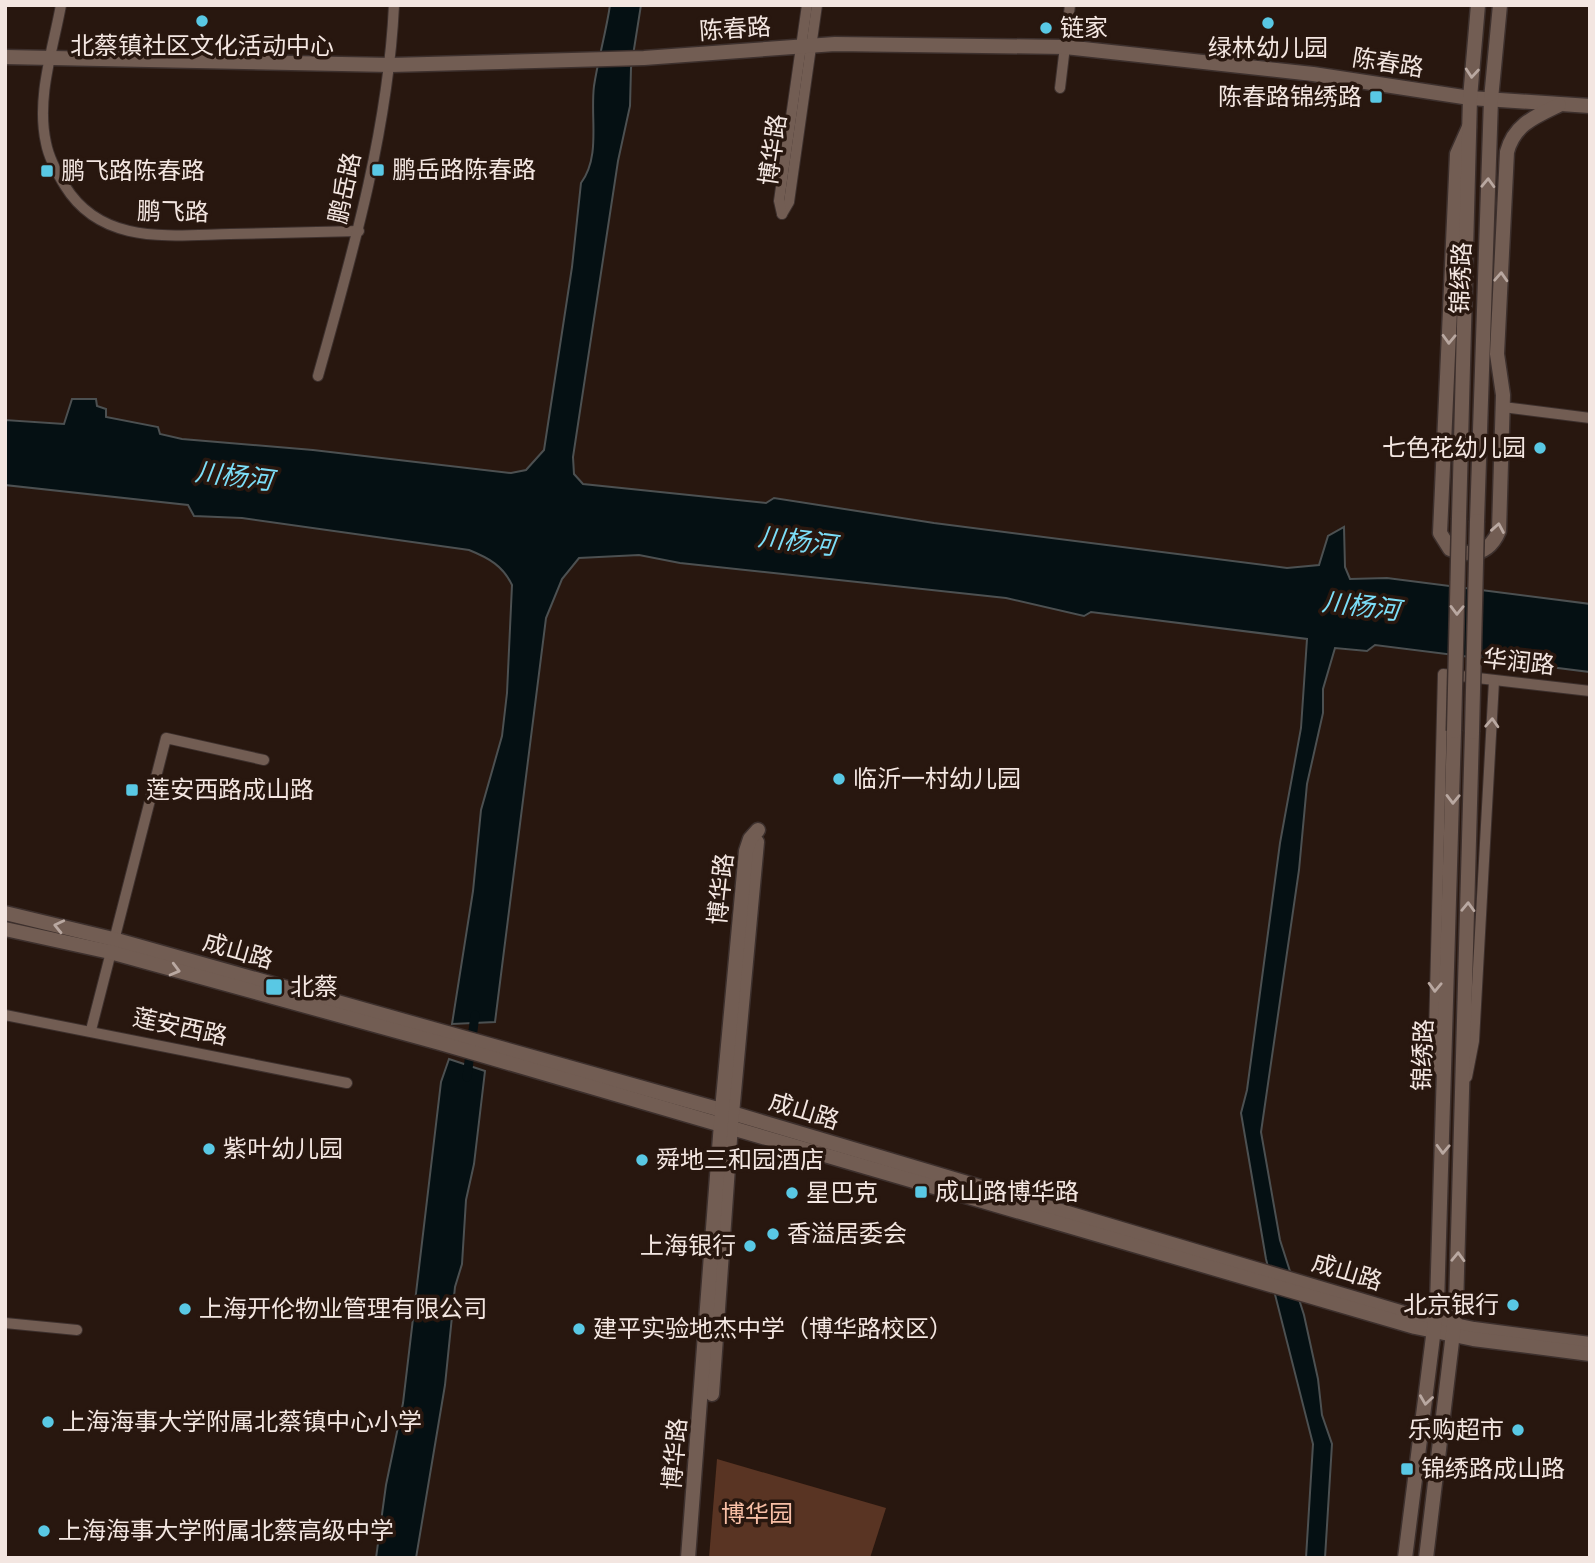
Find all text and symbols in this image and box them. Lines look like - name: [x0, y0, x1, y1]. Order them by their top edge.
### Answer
- street label: 陈春路: [698, 11, 772, 47]
- place label: 链家: [1060, 12, 1108, 44]
- marker: 北蔡镇社区文化活动中心: [194, 13, 210, 29]
- marker: 绿林幼儿园: [1260, 15, 1276, 31]
- marker: 链家: [1038, 20, 1054, 36]
- place label: 北蔡镇社区文化活动中心: [70, 30, 334, 62]
- place label: 绿林幼儿园: [1208, 32, 1328, 64]
- street label: 陈春路: [1350, 42, 1426, 84]
- one-way arrow: [1465, 68, 1480, 79]
- place label: 陈春路锦绣路: [1218, 81, 1362, 113]
- marker: 陈春路锦绣路: [1368, 89, 1384, 105]
- street label: 博华路: [752, 112, 794, 188]
- street label: 鹏岳路: [322, 149, 368, 227]
- place label: 鹏岳路陈春路: [392, 154, 536, 186]
- place label: 鹏飞路陈春路: [61, 155, 205, 187]
- marker: 鹏岳路陈春路: [370, 162, 386, 178]
- marker: 鹏飞路陈春路: [39, 163, 55, 179]
- one-way arrow: [1480, 177, 1495, 188]
- street label: 鹏飞路: [137, 195, 209, 229]
- street label: 锦绣路: [1444, 241, 1478, 315]
- one-way arrow: [1493, 271, 1508, 282]
- one-way arrow: [1441, 334, 1456, 345]
- place label: 七色花幼儿园: [1382, 432, 1526, 464]
- marker: 七色花幼儿园: [1532, 440, 1548, 456]
- water label: 川杨河: [193, 454, 280, 499]
- water label: 川杨河: [756, 519, 843, 564]
- one-way arrow: [1489, 522, 1504, 534]
- water label: 川杨河: [1320, 584, 1407, 629]
- one-way arrow: [1449, 606, 1465, 616]
- street label: 华润路: [1482, 642, 1556, 682]
- one-way arrow: [1485, 717, 1500, 728]
- place label: 临沂一村幼儿园: [853, 763, 1021, 795]
- marker: 临沂一村幼儿园: [831, 771, 847, 787]
- place label: 莲安西路成山路: [146, 774, 314, 806]
- marker: 莲安西路成山路: [124, 782, 140, 798]
- one-way arrow: [1445, 794, 1461, 805]
- street label: 博华路: [701, 852, 741, 926]
- one-way arrow: [1460, 901, 1475, 912]
- one-way arrow: [53, 920, 65, 934]
- street label: 成山路: [199, 926, 277, 976]
- one-way arrow: [169, 962, 181, 976]
- place label: 北蔡: [290, 971, 338, 1003]
- marker: 北蔡: [264, 977, 284, 997]
- one-way arrow: [1428, 982, 1443, 993]
- street label: 莲安西路: [130, 1001, 230, 1053]
- street label: 锦绣路: [1406, 1018, 1440, 1092]
- street label: 成山路: [765, 1085, 843, 1137]
- place label: 紫叶幼儿园: [223, 1133, 343, 1165]
- marker: 紫叶幼儿园: [201, 1141, 217, 1157]
- place label: 舜地三和园酒店: [656, 1144, 824, 1176]
- one-way arrow: [1435, 1144, 1450, 1155]
- marker: 舜地三和园酒店: [634, 1152, 650, 1168]
- place label: 成山路博华路: [935, 1176, 1079, 1208]
- place label: 星巴克: [806, 1177, 878, 1209]
- marker: 成山路博华路: [913, 1184, 929, 1200]
- marker: 星巴克: [784, 1185, 800, 1201]
- place label: 香溢居委会: [787, 1218, 907, 1250]
- marker: 香溢居委会: [765, 1226, 781, 1242]
- place label: 上海银行: [640, 1230, 736, 1262]
- marker: 上海银行: [742, 1238, 758, 1254]
- street label: 成山路: [1308, 1246, 1386, 1298]
- one-way arrow: [1450, 1251, 1465, 1262]
- place label: 北京银行: [1403, 1289, 1499, 1321]
- place label: 上海开伦物业管理有限公司: [199, 1293, 487, 1325]
- marker: 北京银行: [1505, 1297, 1521, 1313]
- marker: 上海开伦物业管理有限公司: [177, 1301, 193, 1317]
- place label: 建平实验地杰中学（博华路校区）: [593, 1313, 953, 1345]
- marker: 建平实验地杰中学（博华路校区）: [571, 1321, 587, 1337]
- one-way arrow: [1419, 1394, 1434, 1406]
- place label: 上海海事大学附属北蔡镇中心小学: [62, 1406, 422, 1438]
- marker: 上海海事大学附属北蔡镇中心小学: [40, 1414, 56, 1430]
- place label: 乐购超市: [1408, 1414, 1504, 1446]
- street label: 博华路: [656, 1417, 694, 1491]
- marker: 乐购超市: [1510, 1422, 1526, 1438]
- place label: 锦绣路成山路: [1421, 1453, 1565, 1485]
- marker: 锦绣路成山路: [1399, 1461, 1415, 1477]
- park label: 博华园: [721, 1498, 793, 1530]
- place label: 上海海事大学附属北蔡高级中学: [58, 1515, 394, 1547]
- marker: 上海海事大学附属北蔡高级中学: [36, 1523, 52, 1539]

